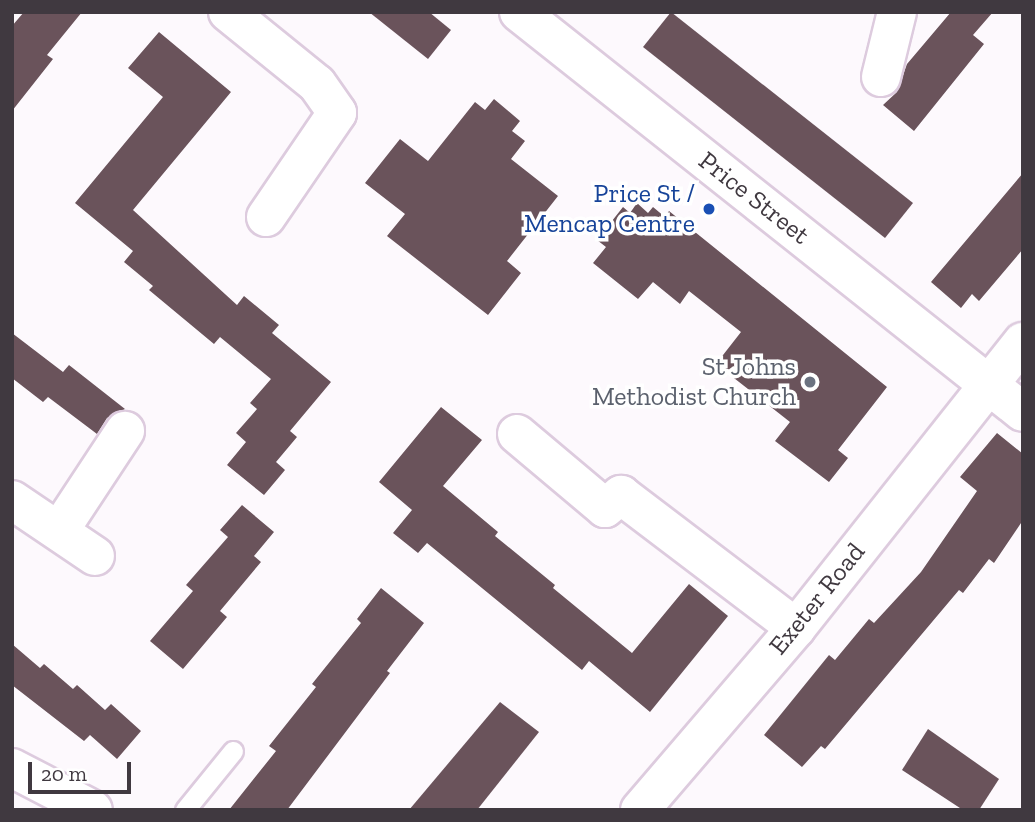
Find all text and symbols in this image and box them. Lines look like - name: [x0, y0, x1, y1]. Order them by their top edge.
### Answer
- street label: Price Street: [692, 145, 816, 251]
- place label: Price St / Mencap Centre: [524, 178, 695, 240]
- marker: Price St / Mencap Centre: [701, 201, 717, 217]
- place label: St Johns Methodist Church: [592, 351, 796, 412]
- marker: St Johns Methodist Church: [802, 374, 818, 390]
- street label: Exeter Road: [762, 537, 872, 661]
- scale bar: [32, 748, 135, 792]
- text: 20 m: [41, 761, 87, 786]

